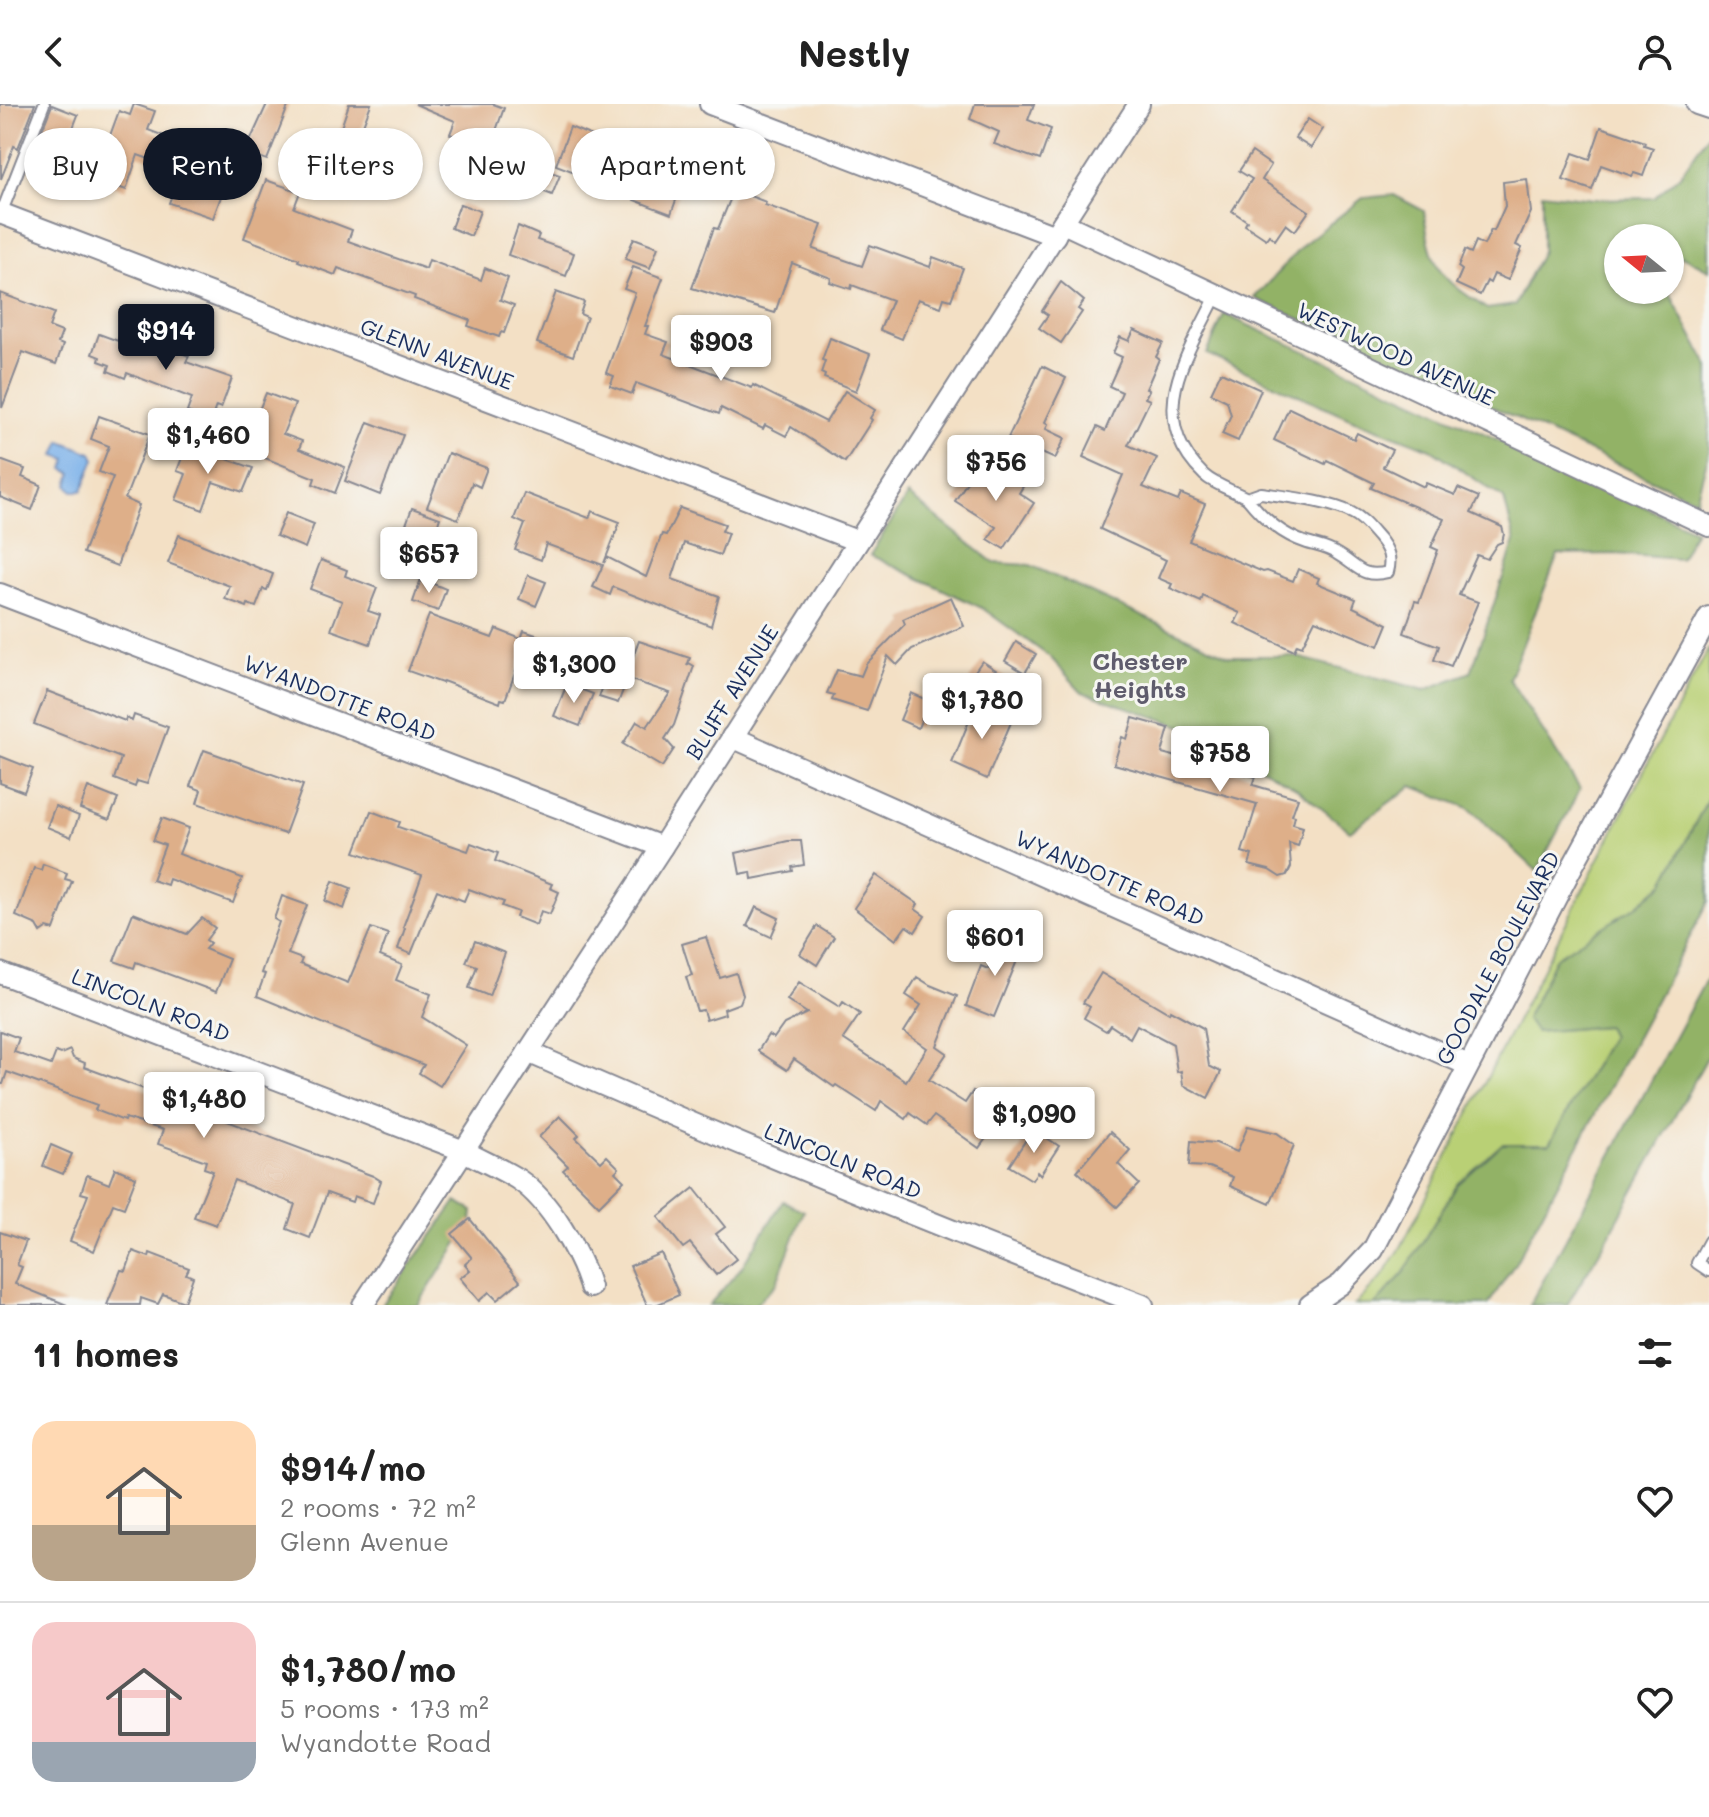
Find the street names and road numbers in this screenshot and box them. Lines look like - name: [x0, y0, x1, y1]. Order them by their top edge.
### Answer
- street label: WESTWOOD AVENUE: [1293, 295, 1500, 412]
- street label: GLENN AVENUE: [356, 311, 518, 396]
- street label: BLUFF AVENUE: [679, 619, 785, 765]
- street label: WYANDOTTE ROAD: [240, 647, 440, 748]
- street label: WYANDOTTE ROAD: [1011, 823, 1209, 932]
- street label: GOODALE BOULEVARD: [1429, 846, 1566, 1070]
- street label: LINCOLN ROAD: [68, 961, 234, 1048]
- street label: LINCOLN ROAD: [760, 1116, 926, 1205]

